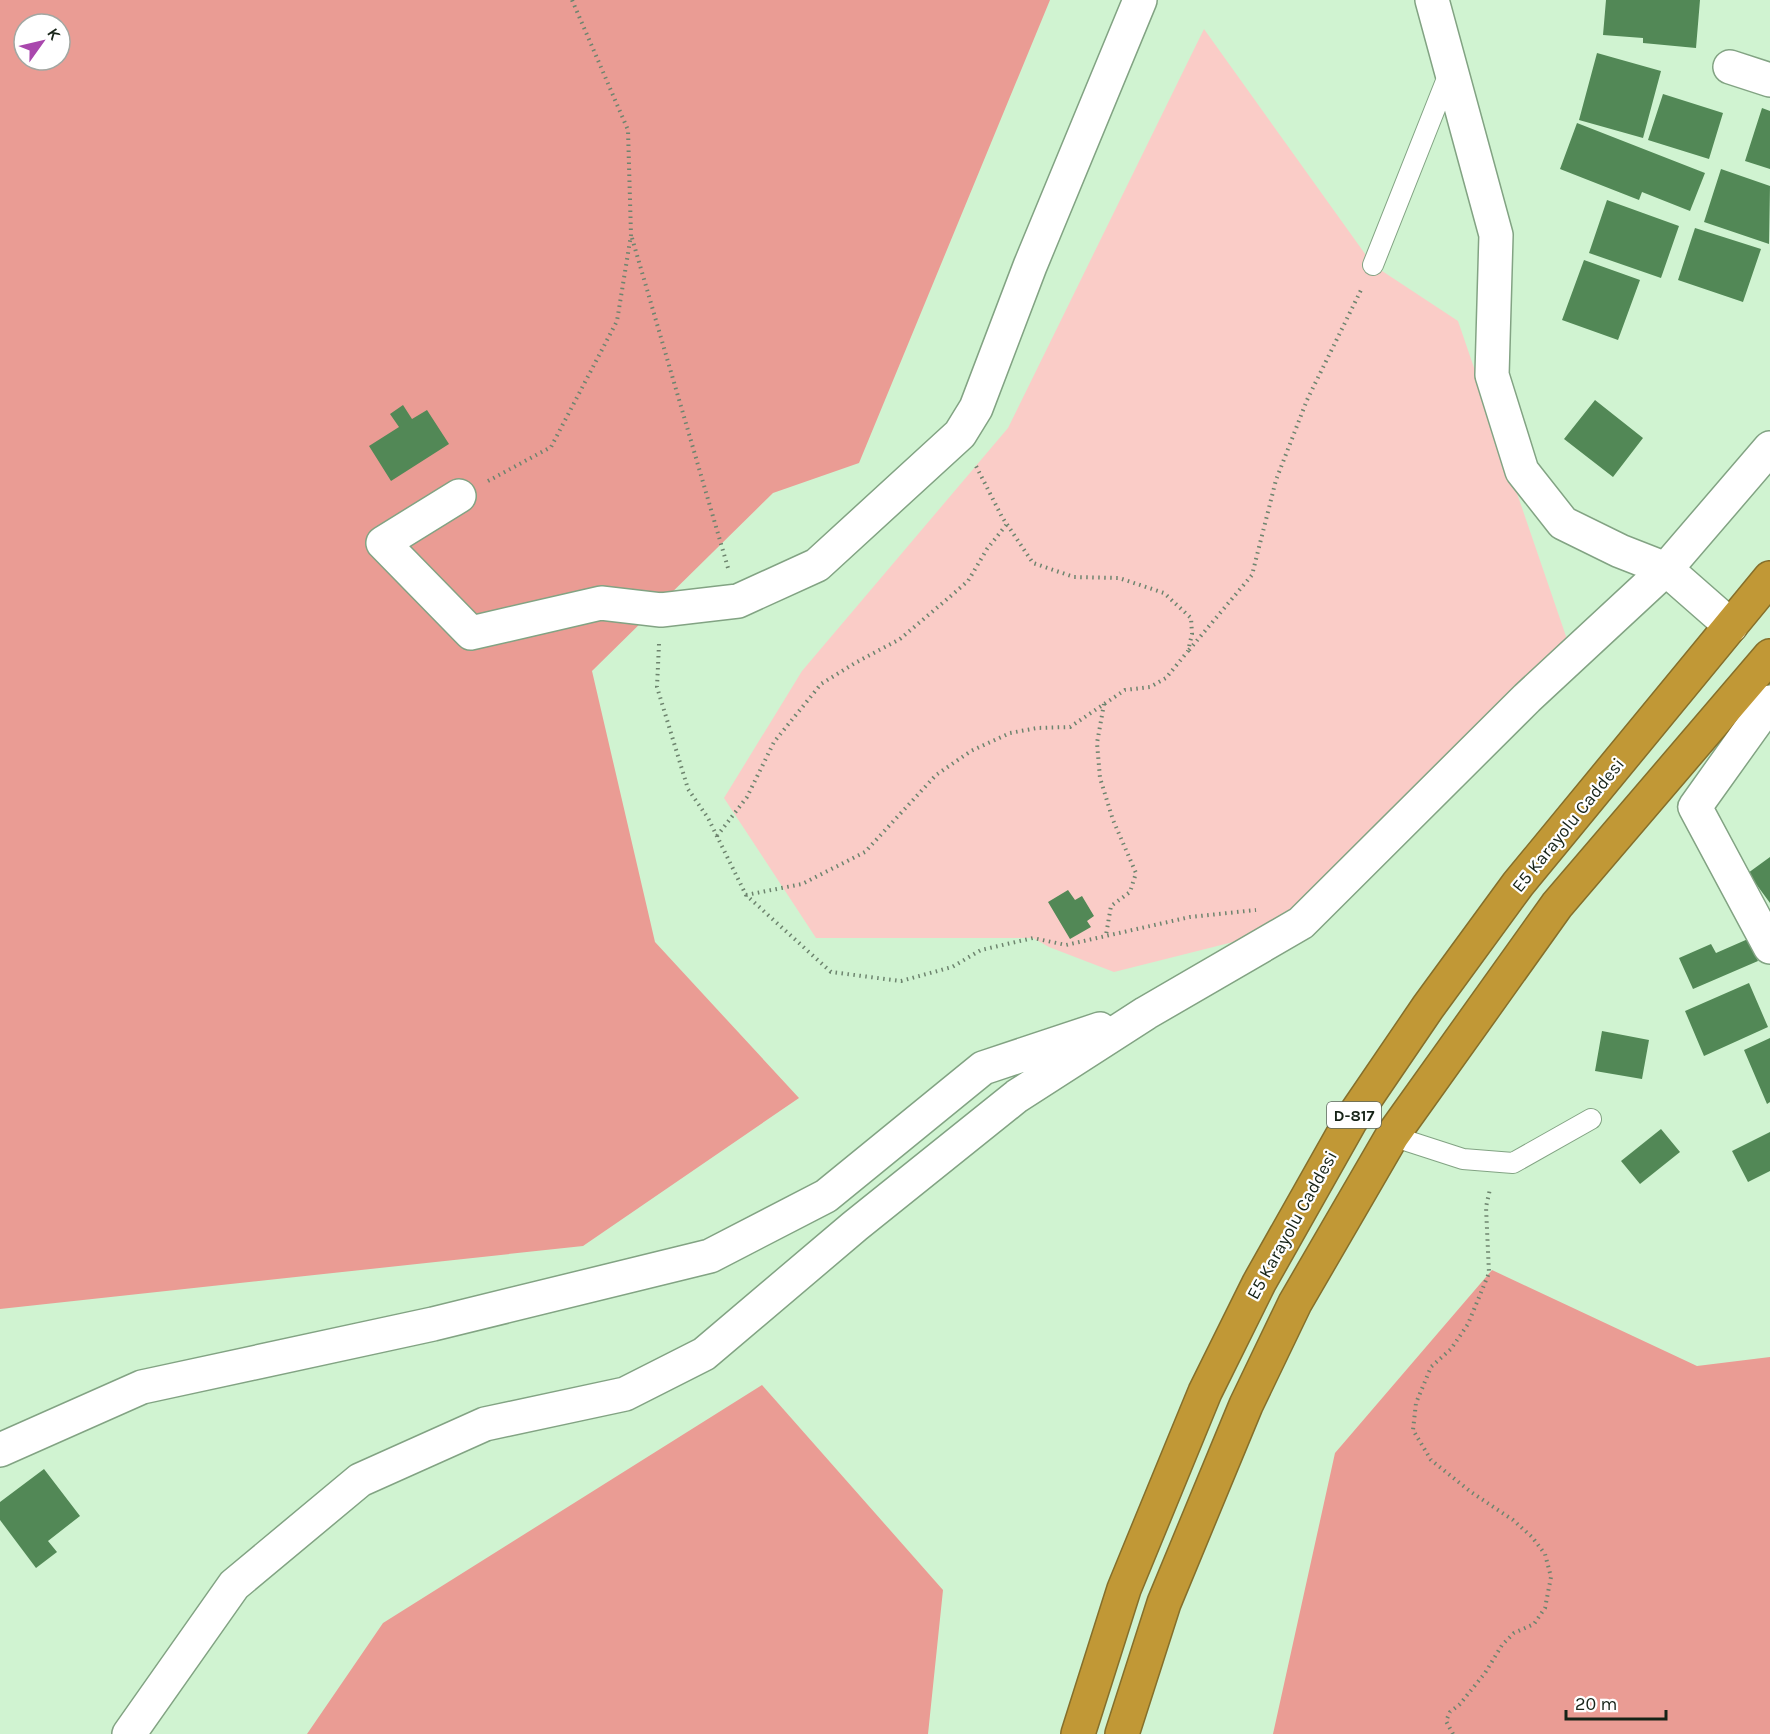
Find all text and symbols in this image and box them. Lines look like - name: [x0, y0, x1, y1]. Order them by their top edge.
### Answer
- north arrow: [12, 12, 72, 72]
- text: K: [43, 24, 65, 44]
- street label: E5 Karayolu Caddesi: [1507, 753, 1629, 897]
- road number: D-817: [1327, 1102, 1381, 1128]
- street label: E5 Karayolu Caddesi: [1242, 1147, 1342, 1303]
- scale bar: [1566, 1683, 1666, 1721]
- text: 20 m: [1575, 1693, 1617, 1715]

